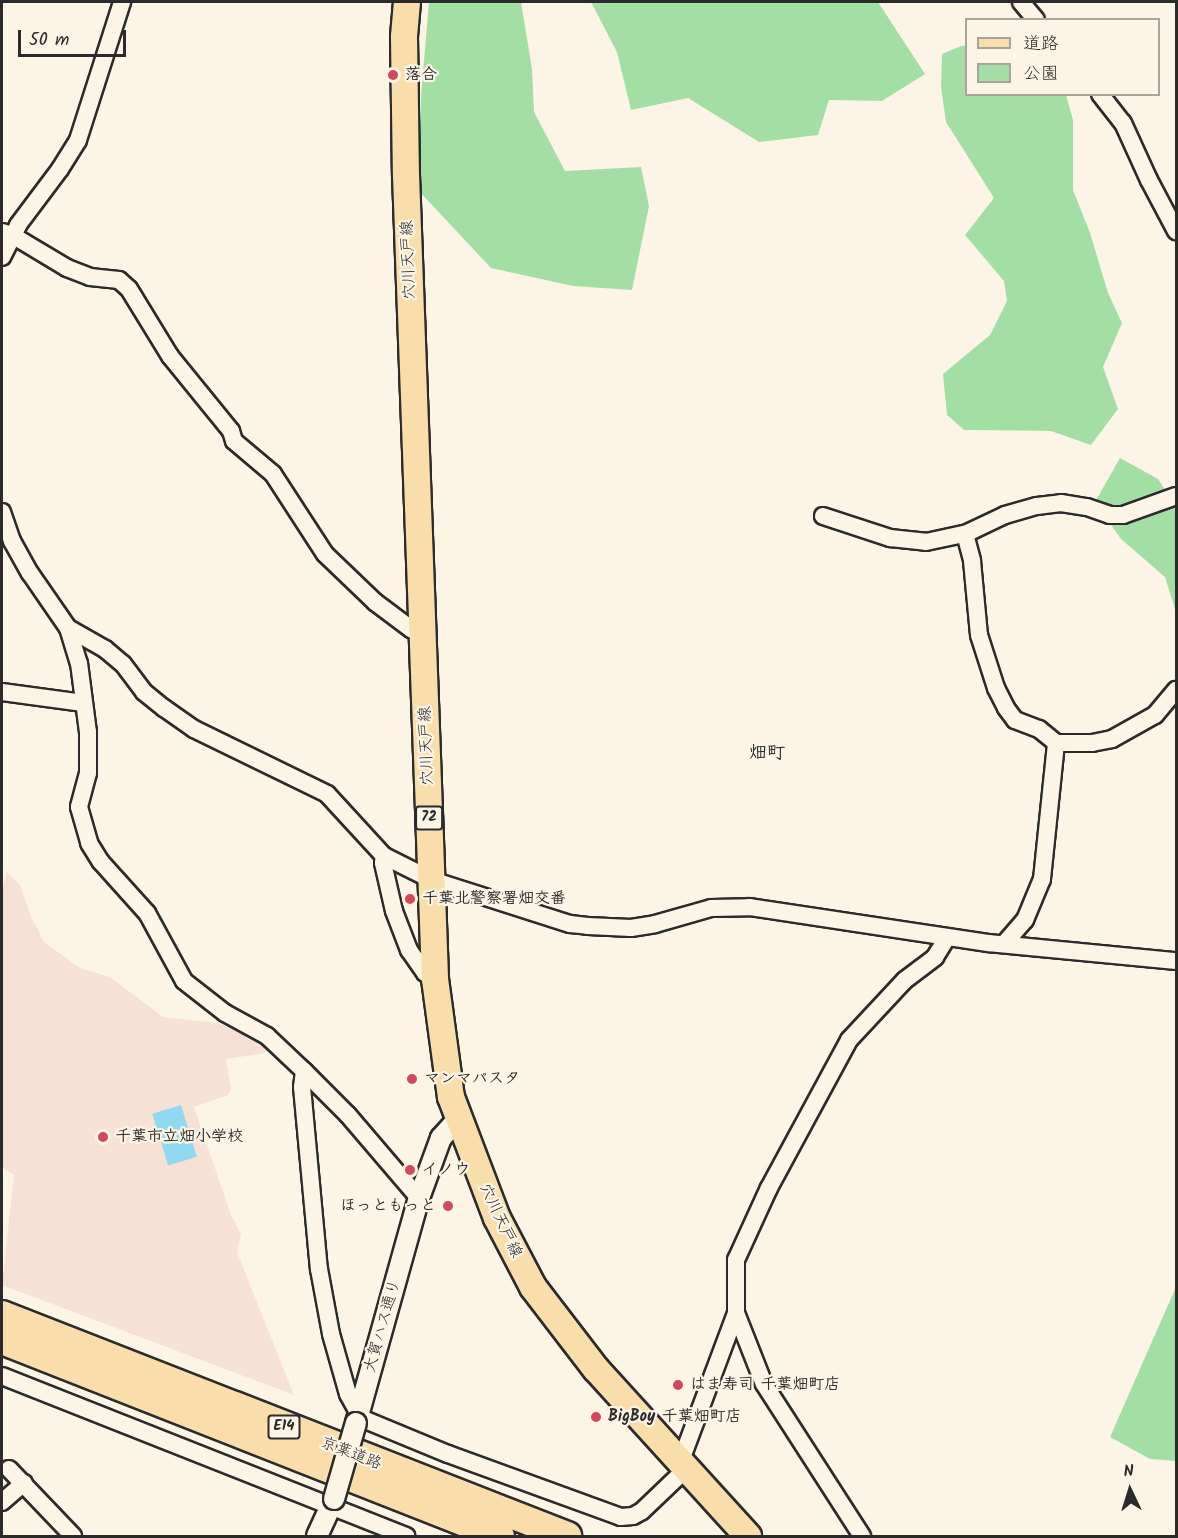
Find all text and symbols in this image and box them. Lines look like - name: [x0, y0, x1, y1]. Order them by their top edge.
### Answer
- scale bar: [21, 18, 129, 56]
- legend: [965, 18, 1160, 96]
- text: 50 m: [29, 26, 69, 55]
- text: 道路: [1023, 30, 1059, 59]
- text: 公園: [1023, 60, 1059, 89]
- place label: 落合: [405, 65, 437, 85]
- marker: 落合: [386, 68, 400, 82]
- street label: 穴川天戸線: [398, 220, 420, 300]
- street label: 穴川天戸線: [416, 706, 438, 786]
- district label: 畑町: [749, 743, 785, 765]
- road number: 72: [414, 806, 444, 830]
- place label: 千葉北警察署畑交番: [422, 889, 566, 909]
- marker: 千葉北警察署畑交番: [403, 892, 417, 906]
- place label: マンマパスタ: [424, 1069, 520, 1089]
- marker: マンマパスタ: [405, 1072, 419, 1086]
- place label: 千葉市立畑小学校: [115, 1127, 243, 1147]
- marker: 千葉市立畑小学校: [96, 1130, 110, 1144]
- place label: イノウ: [422, 1160, 470, 1180]
- marker: イノウ: [403, 1163, 417, 1177]
- street label: 穴川天戸線: [474, 1181, 526, 1261]
- place label: ほっともっと: [340, 1196, 436, 1216]
- marker: ほっともっと: [441, 1199, 455, 1213]
- street label: 大賀ハス通り: [361, 1277, 405, 1375]
- place label: はま寿司 千葉畑町店: [690, 1375, 840, 1395]
- marker: はま寿司 千葉畑町店: [671, 1378, 685, 1392]
- place label: BigBoy 千葉畑町店: [608, 1407, 742, 1427]
- marker: BigBoy 千葉畑町店: [589, 1410, 603, 1424]
- road number: E14: [268, 1415, 300, 1439]
- street label: 京葉道路: [318, 1434, 384, 1474]
- text: N: [1123, 1459, 1135, 1484]
- north arrow: [1100, 1460, 1160, 1520]

